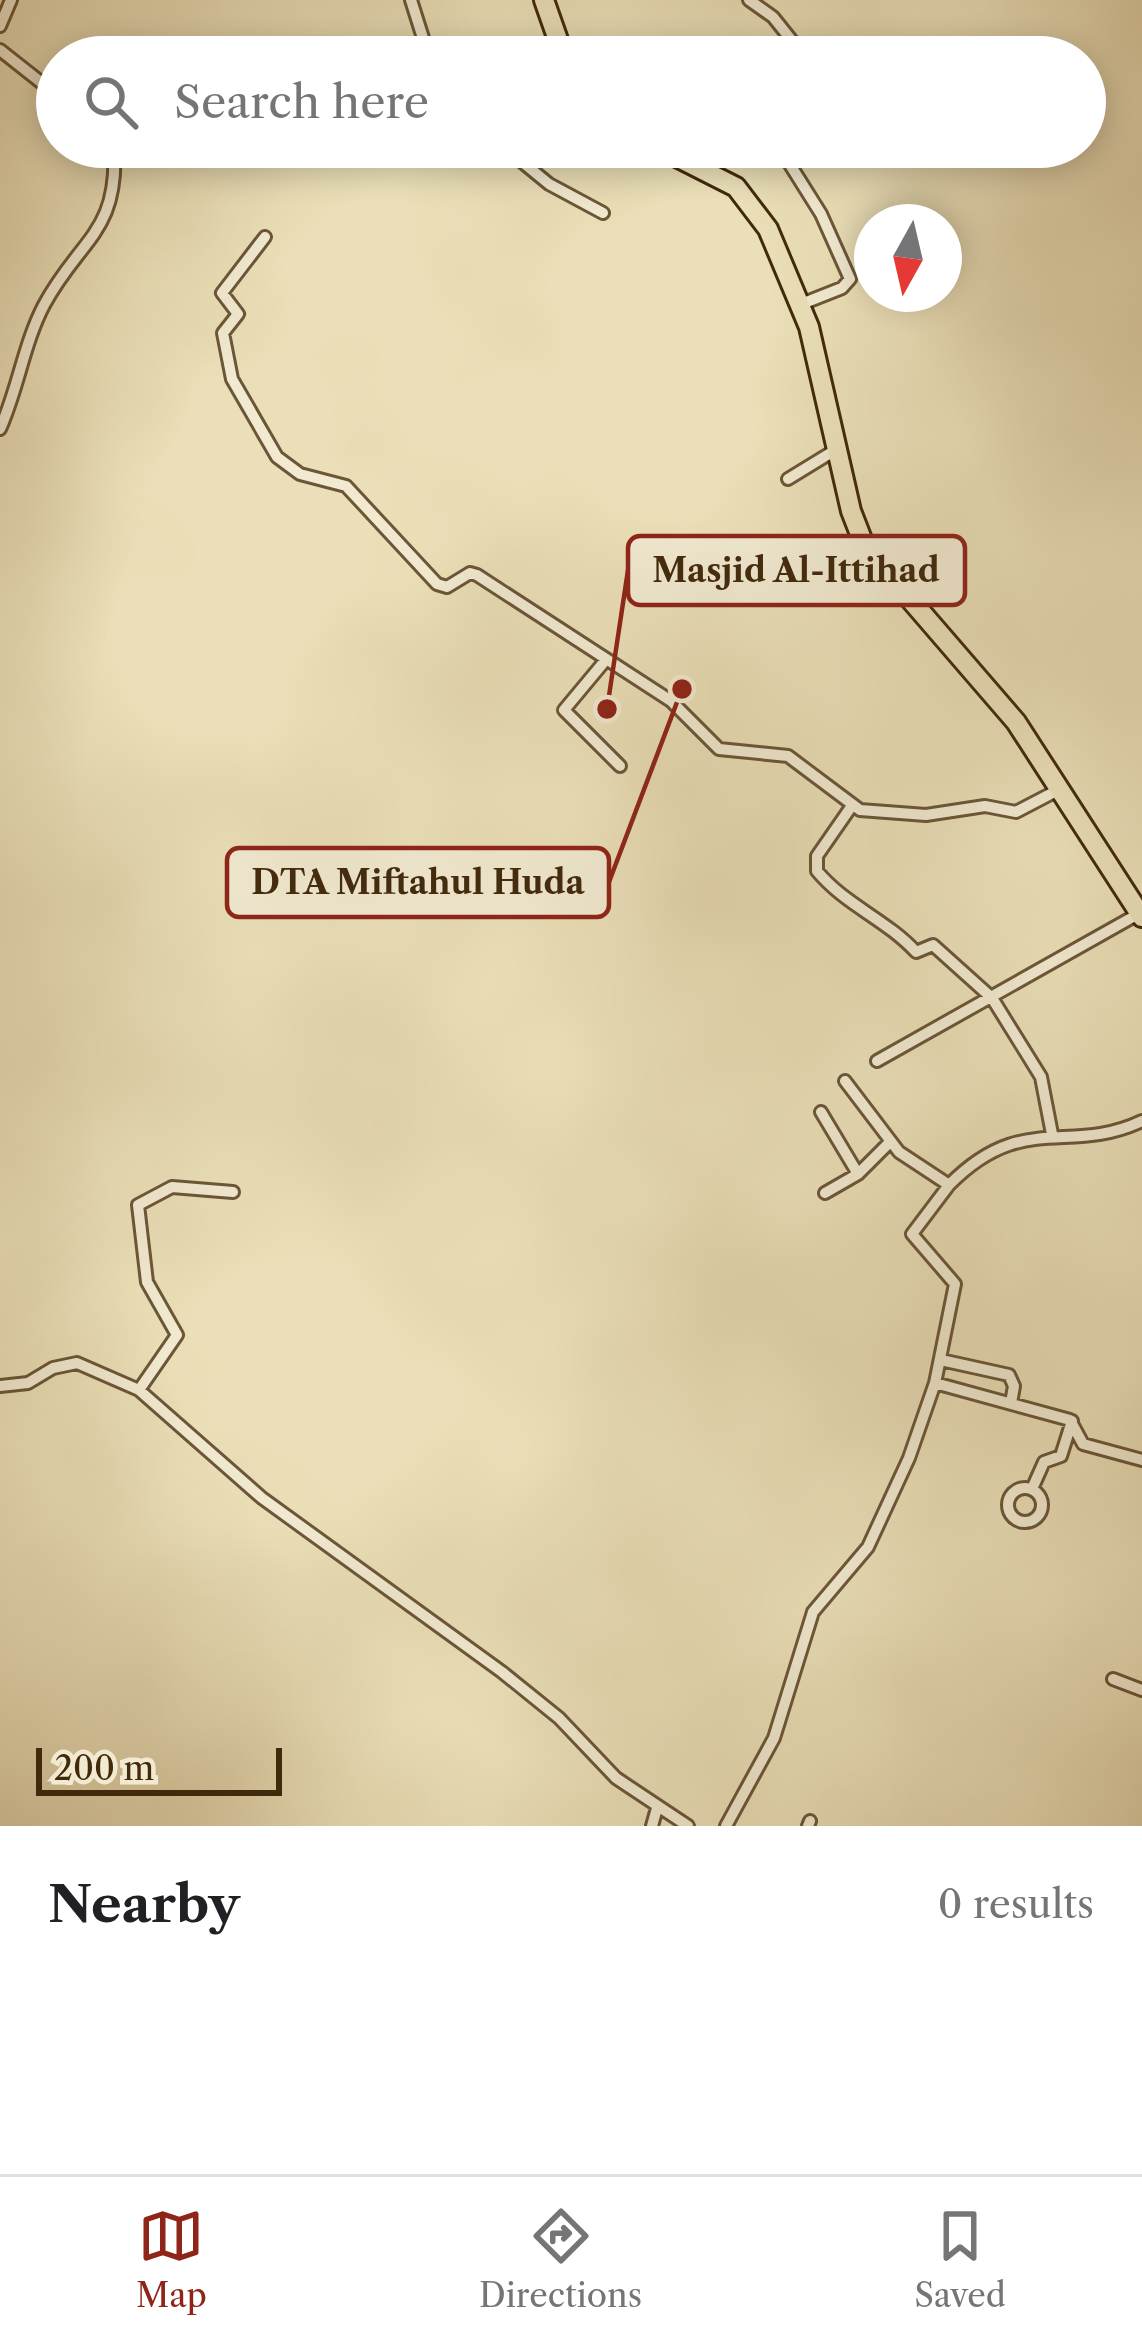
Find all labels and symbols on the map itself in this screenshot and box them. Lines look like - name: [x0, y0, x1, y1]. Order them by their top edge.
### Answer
- north arrow: [854, 204, 962, 312]
- callout: Masjid Al-Ittihad: [628, 536, 965, 605]
- text: Masjid Al-Ittihad: [652, 550, 940, 591]
- callout: DTA Miftahul Huda: [227, 848, 609, 917]
- text: DTA Miftahul Huda: [251, 862, 586, 903]
- scale bar: [36, 1742, 282, 1795]

